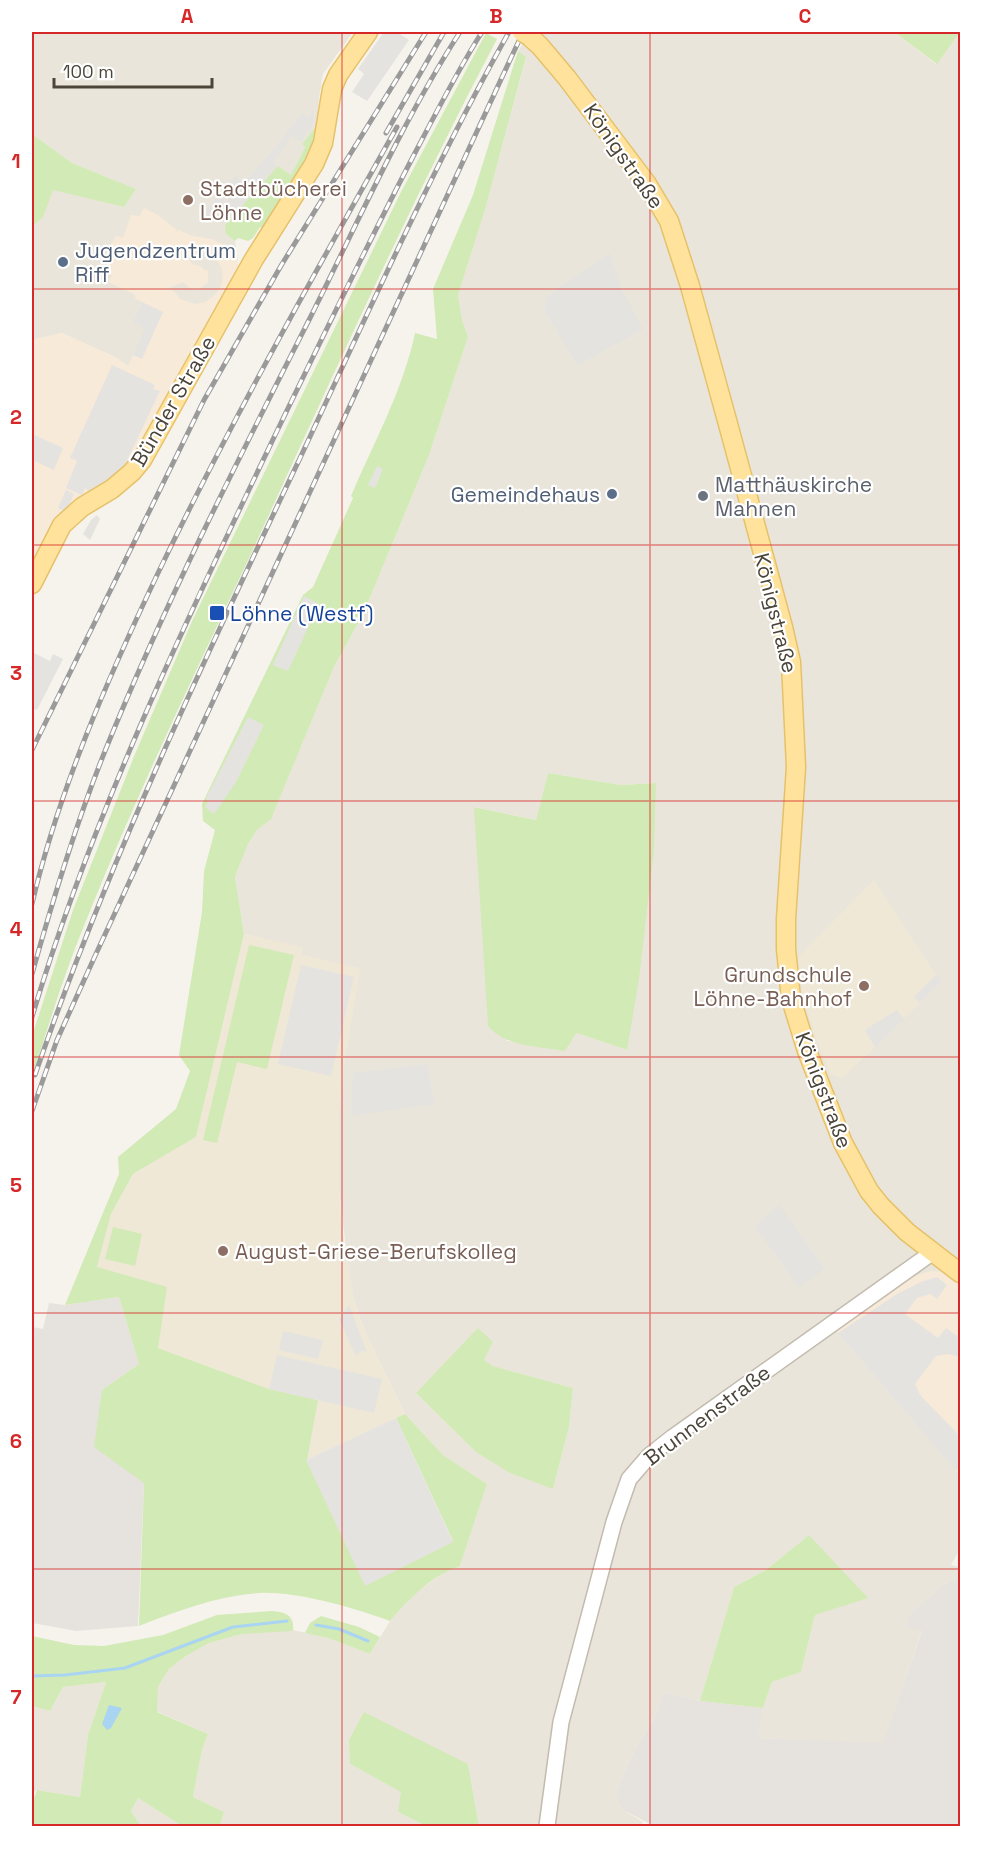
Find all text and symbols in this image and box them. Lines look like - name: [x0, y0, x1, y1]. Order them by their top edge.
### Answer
- text: A: [181, 3, 194, 29]
- text: B: [489, 3, 503, 29]
- text: C: [799, 3, 812, 29]
- scale bar: [54, 51, 212, 89]
- text: 100 m: [63, 60, 114, 83]
- street label: Königstraße: [578, 98, 670, 214]
- text: 1: [11, 148, 21, 174]
- place label: Stadtbücherei Löhne: [200, 175, 347, 226]
- marker: Stadtbücherei Löhne: [181, 193, 195, 207]
- place label: Jugendzentrum Riff: [75, 237, 236, 288]
- marker: Jugendzentrum Riff: [56, 255, 70, 269]
- street label: Bünder Straße: [125, 331, 221, 471]
- text: 2: [10, 404, 22, 430]
- place label: Matthäuskirche Mahnen: [715, 471, 872, 522]
- place label: Gemeindehaus: [451, 481, 600, 508]
- marker: Gemeindehaus: [605, 487, 619, 501]
- marker: Matthäuskirche Mahnen: [696, 489, 710, 503]
- street label: Königstraße: [748, 550, 804, 676]
- place label: Löhne (Westf): [230, 600, 373, 627]
- marker: Löhne (Westf): [208, 604, 226, 622]
- text: 3: [10, 660, 22, 686]
- text: 4: [10, 916, 23, 942]
- place label: Grundschule Löhne-Bahnhof: [693, 961, 852, 1012]
- marker: Grundschule Löhne-Bahnhof: [857, 979, 871, 993]
- street label: Königstraße: [789, 1028, 859, 1152]
- text: 5: [10, 1172, 22, 1198]
- place label: August-Griese-Berufskolleg: [235, 1238, 517, 1265]
- marker: August-Griese-Berufskolleg: [216, 1244, 230, 1258]
- street label: Brunnenstraße: [638, 1359, 776, 1471]
- text: 6: [10, 1428, 22, 1454]
- text: 7: [10, 1684, 22, 1710]

